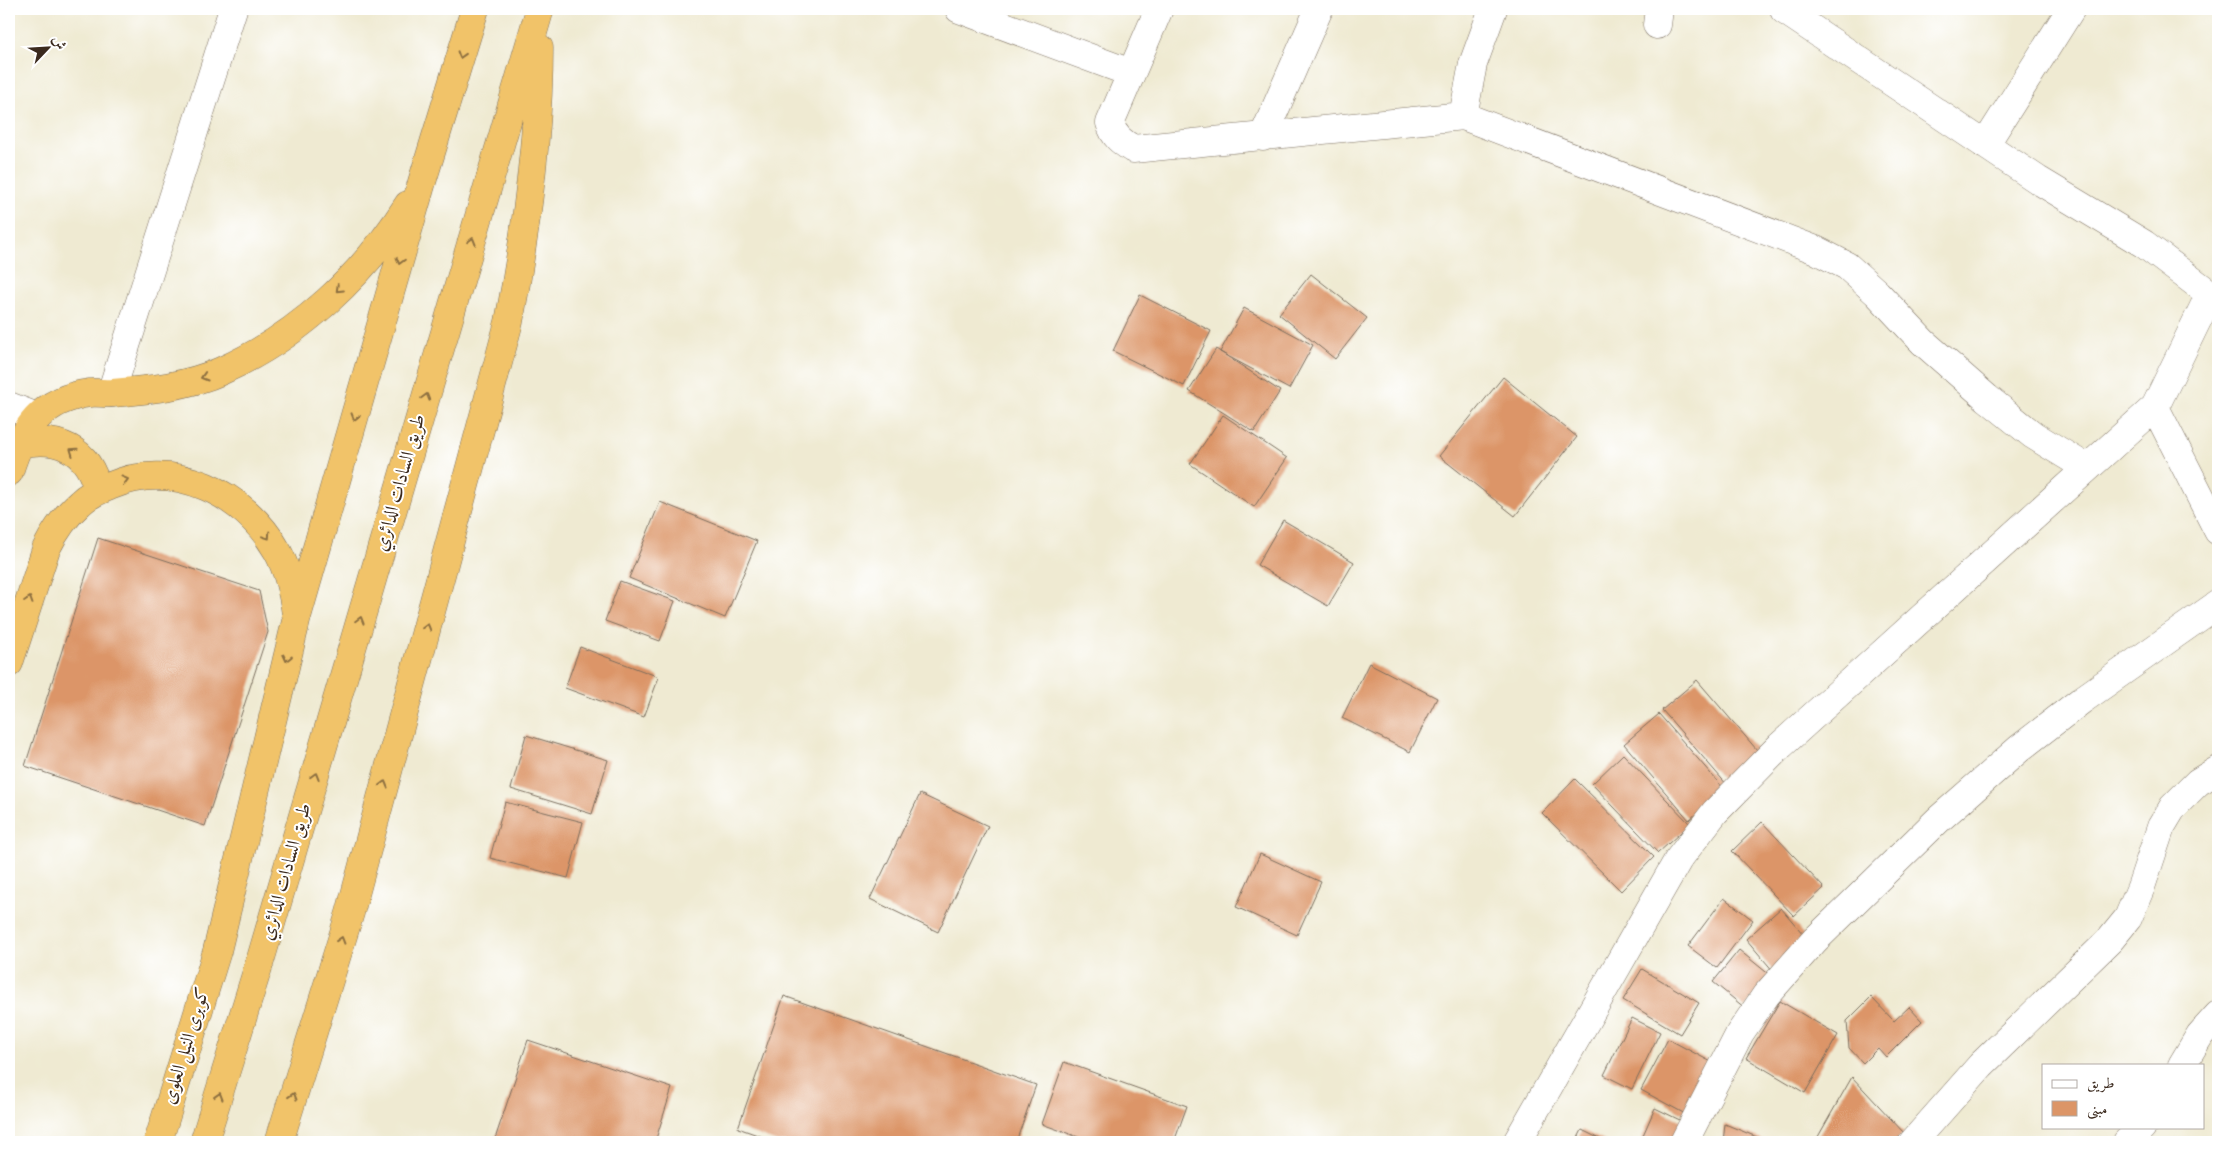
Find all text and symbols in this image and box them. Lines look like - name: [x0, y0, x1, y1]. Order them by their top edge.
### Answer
- north arrow: [22, 22, 72, 72]
- text: ش: [46, 33, 70, 54]
- one-way arrow: [457, 51, 467, 59]
- one-way arrow: [466, 238, 476, 246]
- one-way arrow: [395, 257, 405, 265]
- one-way arrow: [336, 283, 345, 292]
- one-way arrow: [200, 371, 208, 381]
- one-way arrow: [420, 394, 430, 402]
- street label: طريق السادات الدائري: [369, 411, 433, 555]
- one-way arrow: [350, 413, 360, 421]
- one-way arrow: [69, 448, 79, 457]
- one-way arrow: [121, 476, 129, 486]
- one-way arrow: [261, 530, 270, 539]
- one-way arrow: [24, 596, 34, 605]
- one-way arrow: [355, 617, 365, 625]
- one-way arrow: [421, 623, 431, 631]
- one-way arrow: [282, 654, 293, 663]
- one-way arrow: [309, 773, 319, 781]
- one-way arrow: [379, 780, 389, 788]
- street label: طريق السادات الدائري: [255, 800, 319, 944]
- one-way arrow: [336, 937, 346, 945]
- street label: كوبرى النيل العلوى: [156, 984, 218, 1108]
- legend: [2042, 1064, 2204, 1128]
- text: طريق: [2087, 1074, 2114, 1095]
- one-way arrow: [213, 1092, 223, 1100]
- one-way arrow: [288, 1092, 298, 1100]
- text: مبنى: [2087, 1100, 2107, 1121]

